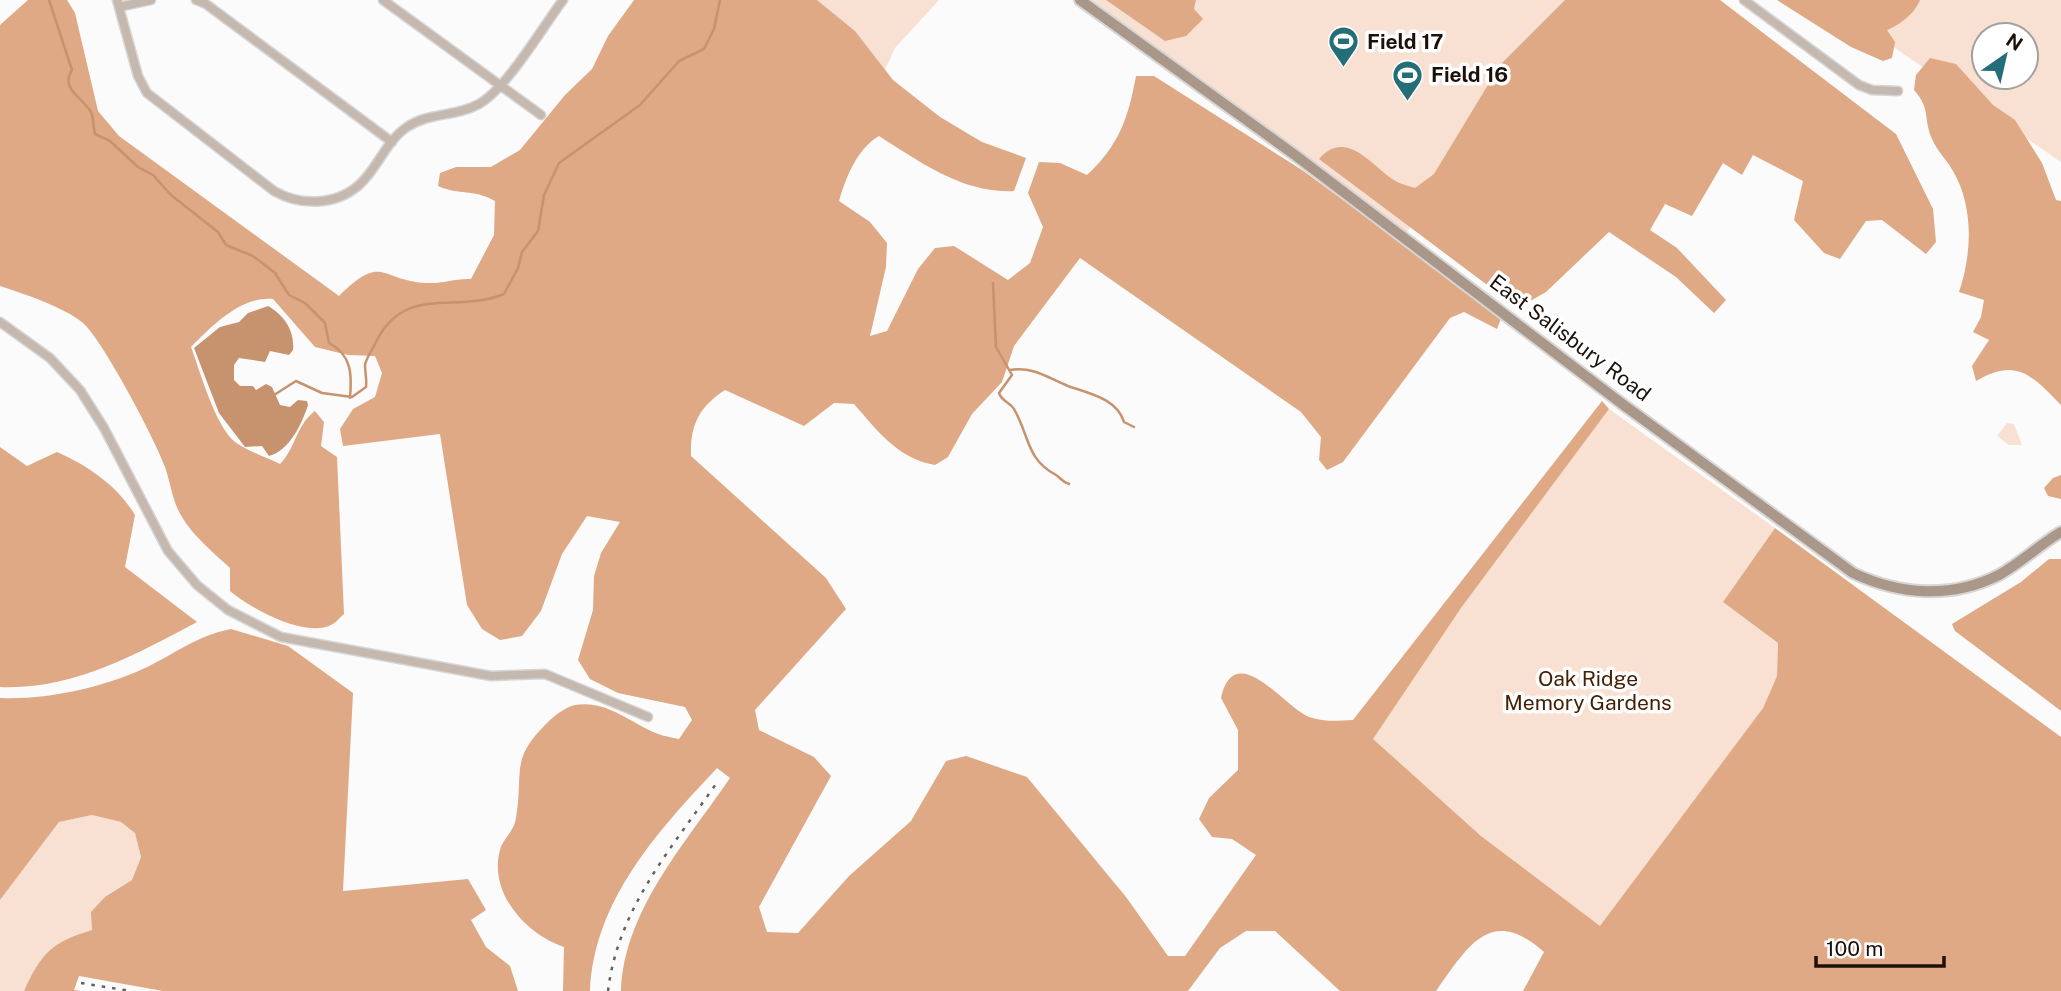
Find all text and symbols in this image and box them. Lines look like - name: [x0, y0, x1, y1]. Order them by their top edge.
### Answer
- north arrow: [1970, 21, 2040, 91]
- sports icon: Field 17: [1327, 25, 1361, 69]
- place label: Field 17: [1367, 29, 1444, 54]
- text: N: [2002, 29, 2027, 55]
- sports icon: Field 16: [1391, 58, 1425, 102]
- place label: Field 16: [1431, 62, 1508, 87]
- street label: East Salisbury Road: [1485, 269, 1656, 406]
- park label: Oak Ridge Memory Gardens: [1504, 666, 1672, 715]
- scale bar: [1816, 925, 1944, 969]
- text: 100 m: [1826, 936, 1883, 961]

